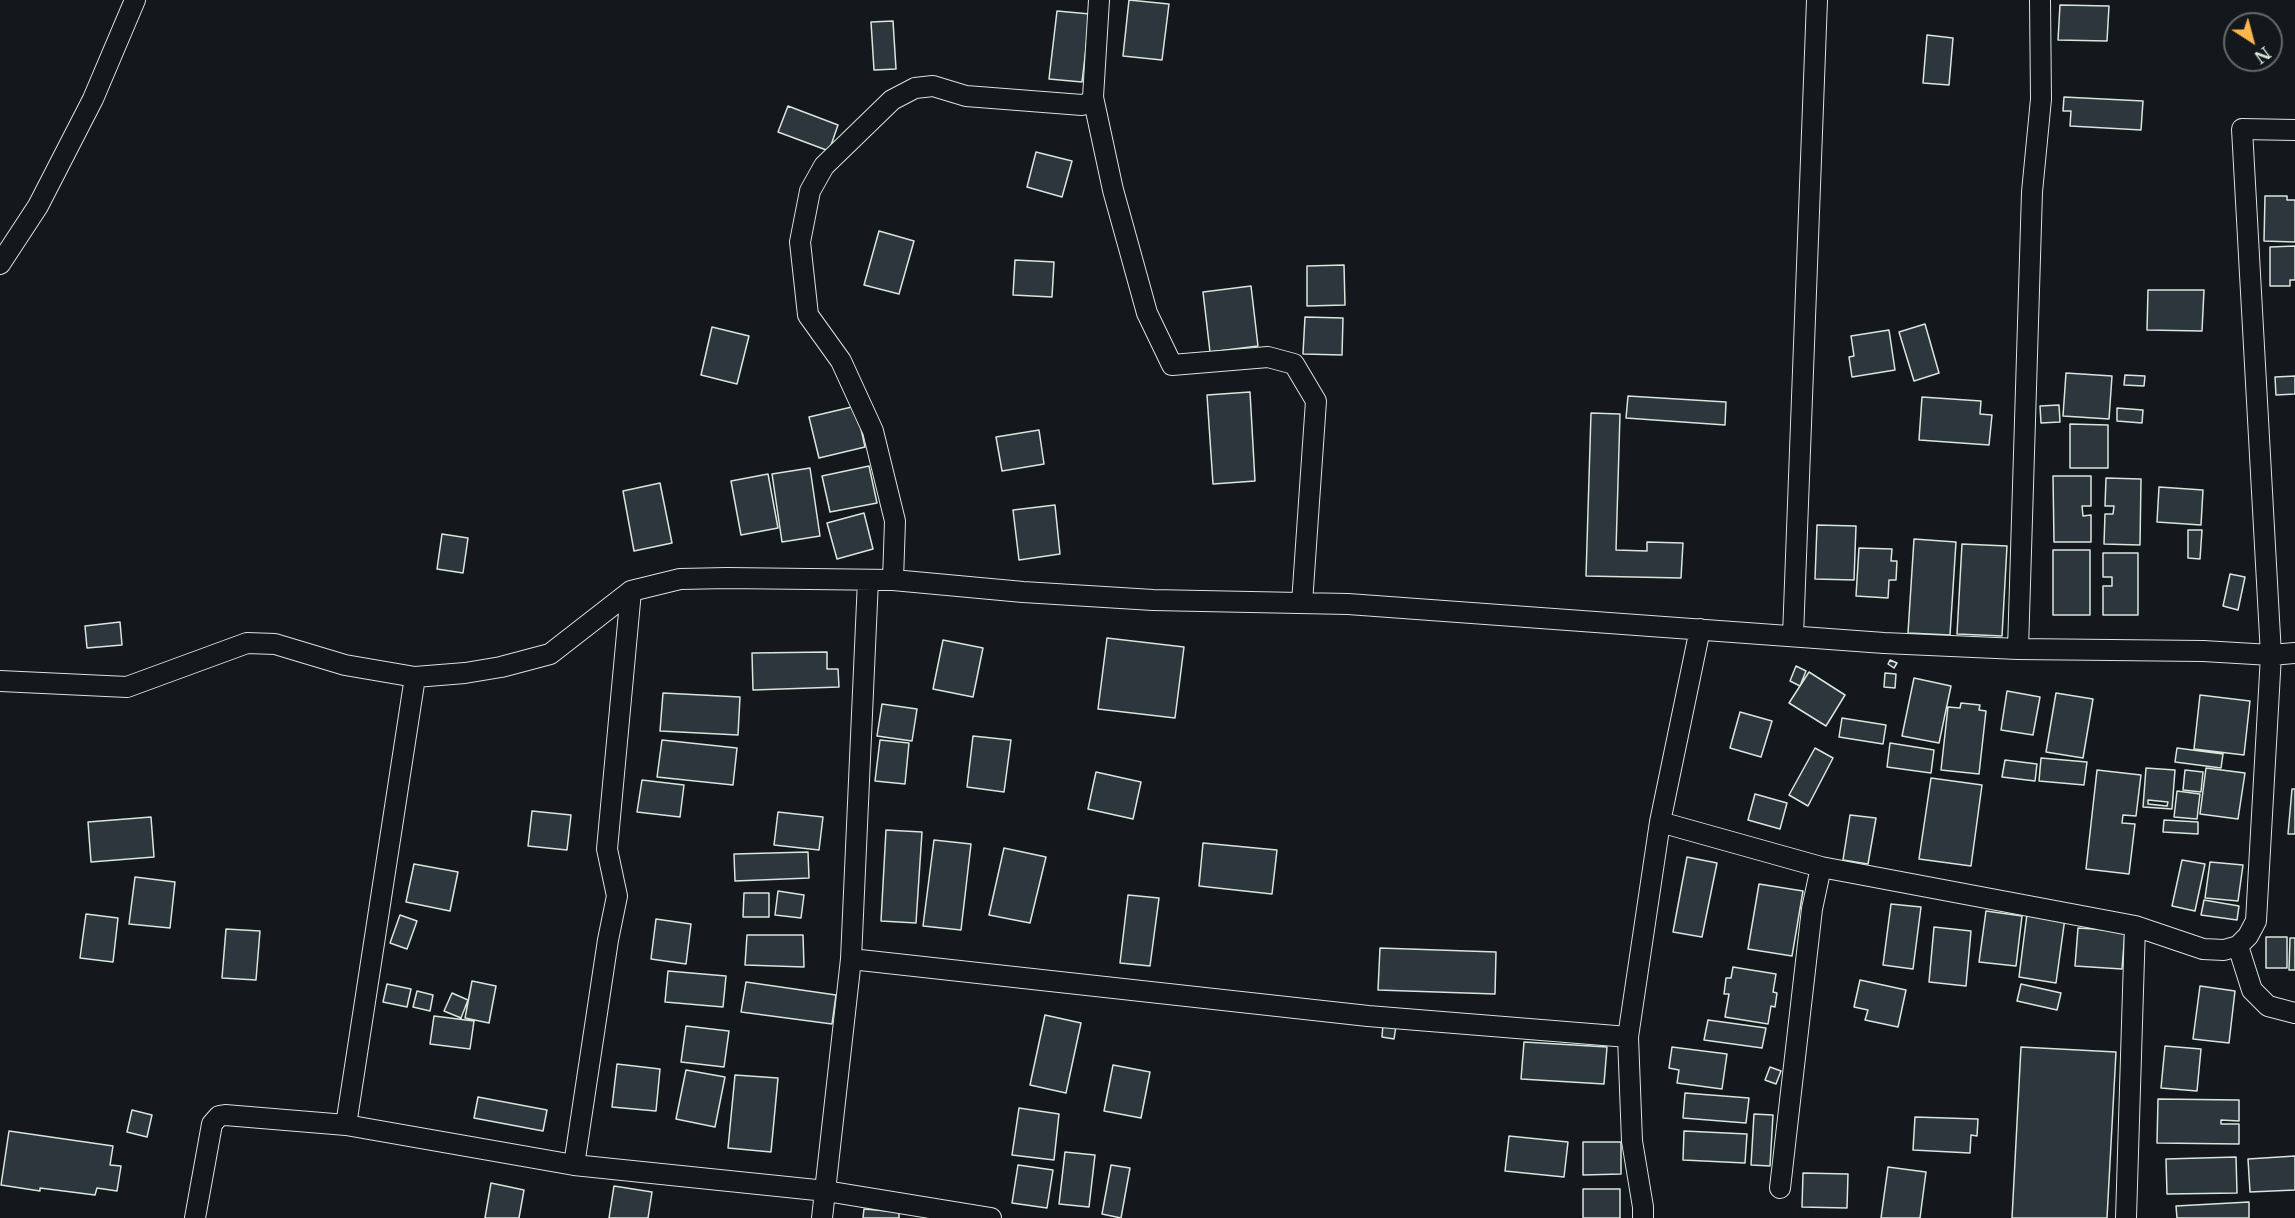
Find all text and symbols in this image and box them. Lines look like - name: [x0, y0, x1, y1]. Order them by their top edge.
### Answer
- north arrow: [2223, 12, 2283, 72]
- text: N: [2250, 42, 2274, 67]

